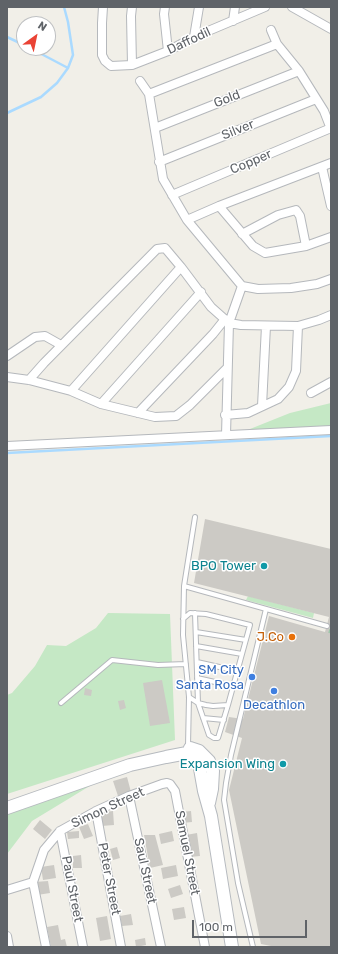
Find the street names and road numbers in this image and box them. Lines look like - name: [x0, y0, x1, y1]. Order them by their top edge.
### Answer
- street label: Daffodil: [165, 24, 213, 58]
- street label: Gold: [212, 87, 242, 111]
- street label: Silver: [220, 116, 256, 144]
- street label: Copper: [228, 146, 274, 178]
- street label: Simon Street: [69, 784, 147, 832]
- street label: Samuel Street: [171, 809, 203, 897]
- street label: Saul Street: [130, 837, 160, 905]
- street label: Peter Street: [94, 841, 124, 917]
- street label: Paul Street: [58, 855, 86, 923]

